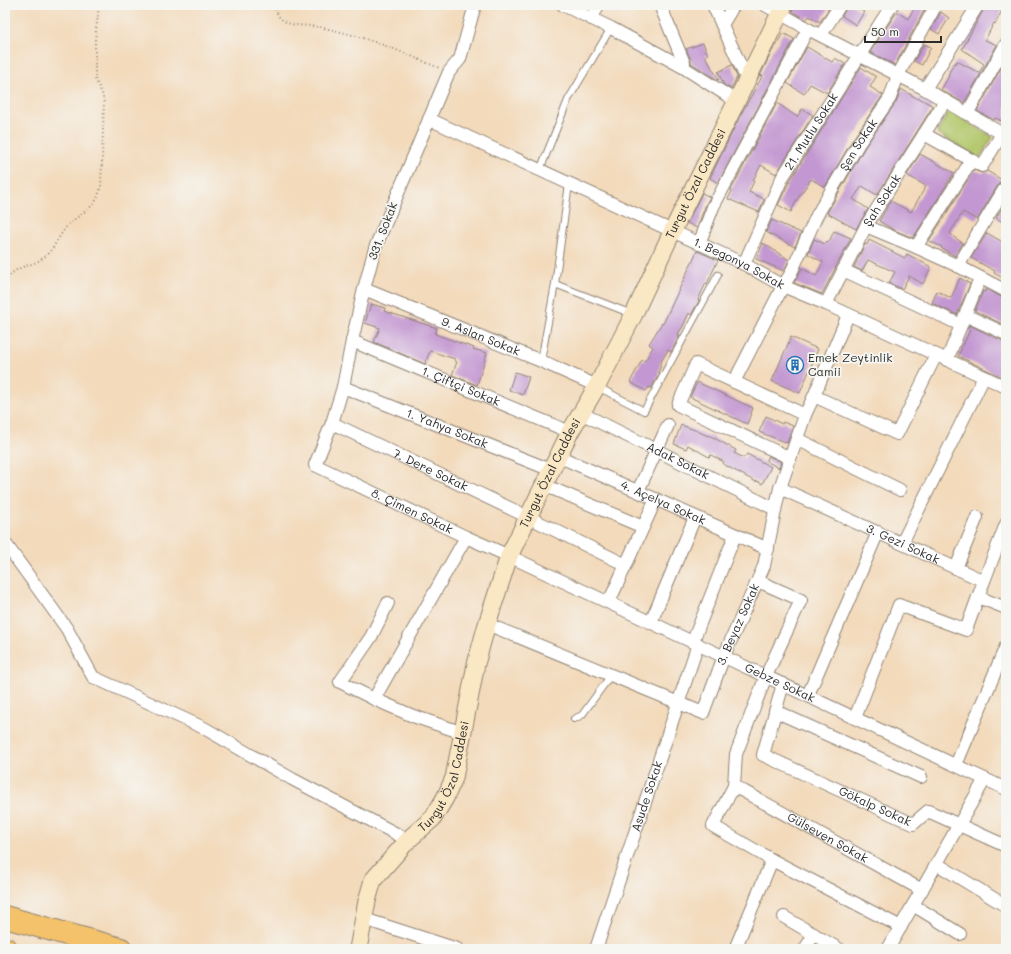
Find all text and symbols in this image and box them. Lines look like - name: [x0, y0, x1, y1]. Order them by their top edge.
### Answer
- scale bar: [865, 18, 941, 44]
- text: 50 m: [871, 23, 899, 39]
- street label: 21. Mutlu Sokak: [780, 89, 841, 173]
- street label: Şen Sokak: [835, 115, 880, 174]
- street label: Turgut Özal Caddesi: [661, 126, 729, 241]
- street label: Şah Sokak: [859, 171, 904, 229]
- street label: 331. Sokak: [364, 199, 400, 262]
- street label: 1. Begonya Sokak: [691, 233, 788, 292]
- street label: 9. Aslan Sokak: [439, 312, 523, 359]
- place label: Emek Zeytinlik Camii: [808, 349, 893, 379]
- building icon: Emek Zeytinlik Camii: [785, 355, 805, 375]
- street label: 1. Çiftçi Sokak: [420, 362, 503, 409]
- street label: 1. Yahya Sokak: [404, 404, 491, 451]
- street label: Turgut Özal Caddesi: [515, 415, 584, 530]
- street label: Adak Sokak: [644, 438, 712, 482]
- street label: 7. Dere Sokak: [391, 444, 471, 494]
- street label: 4. Açelya Sokak: [618, 476, 709, 527]
- street label: 8. Çimen Sokak: [369, 484, 456, 537]
- street label: 3. Gezi Sokak: [864, 519, 943, 567]
- street label: 3. Beyaz Sokak: [712, 581, 762, 667]
- street label: Gebze Sokak: [742, 659, 818, 705]
- street label: Turgut Özal Caddesi: [414, 719, 472, 835]
- street label: Asude Sokak: [627, 758, 665, 834]
- street label: Gökalp Sokak: [836, 782, 914, 829]
- street label: Gülseven Sokak: [785, 808, 871, 866]

